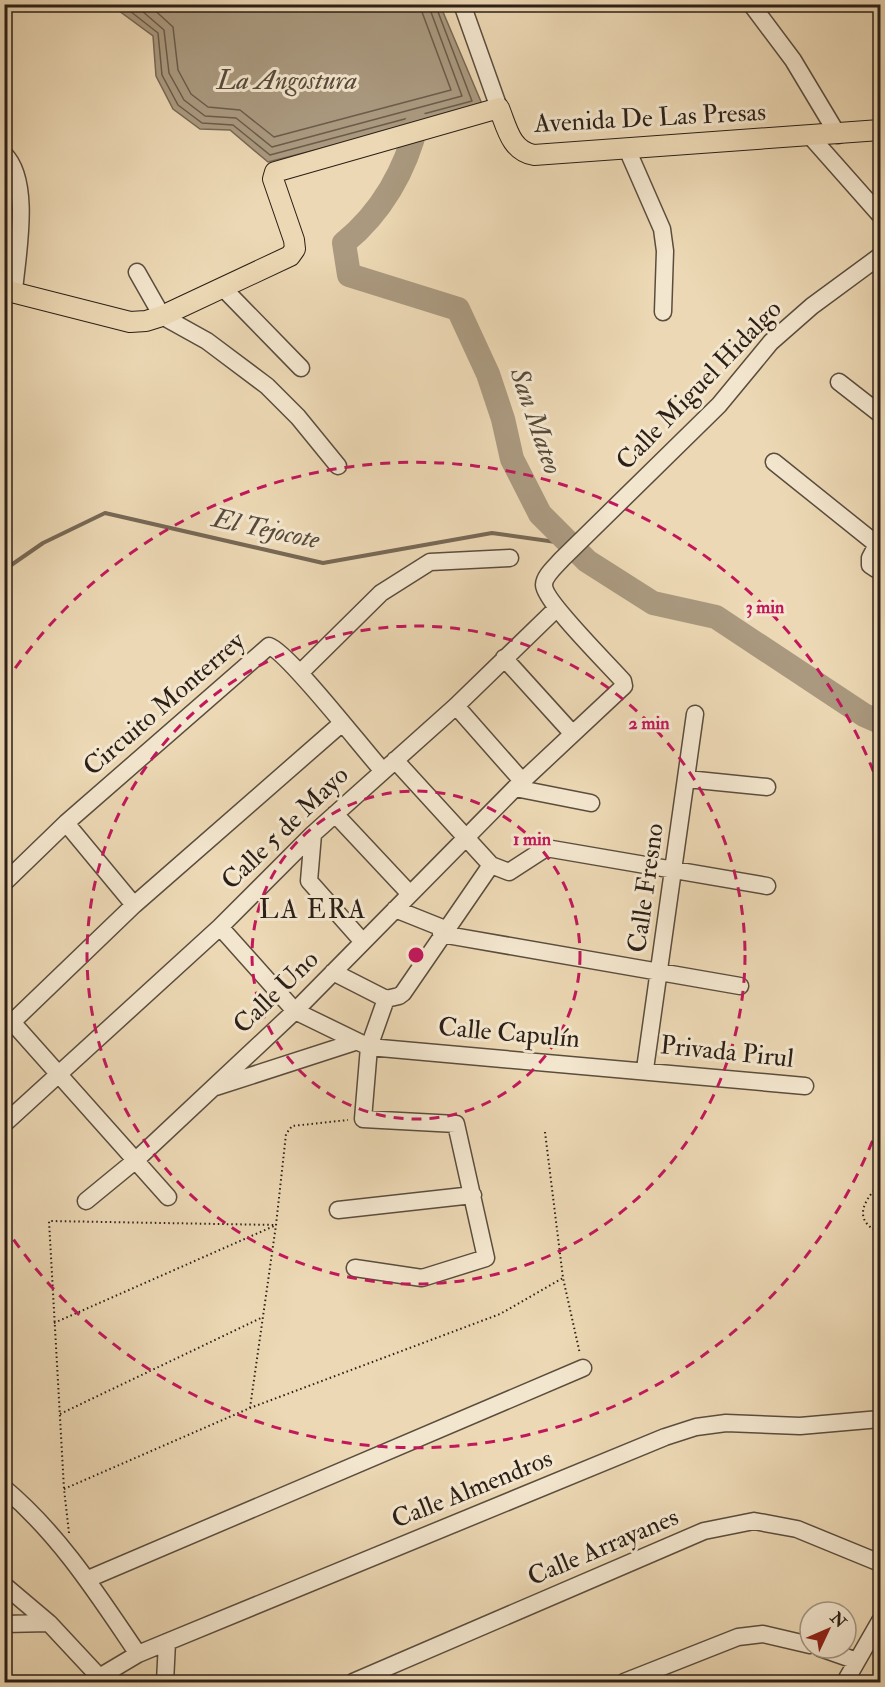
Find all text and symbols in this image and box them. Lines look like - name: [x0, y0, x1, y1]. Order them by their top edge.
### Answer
- water label: La Angostura: [216, 64, 357, 97]
- street label: Avenida De Las Presas: [532, 96, 767, 140]
- street label: Calle Miguel Hidalgo: [610, 293, 788, 477]
- water label: San Mateo: [502, 363, 570, 478]
- water label: El Tejocote: [207, 501, 324, 557]
- text: 3 min: [746, 596, 785, 619]
- street label: Circuito Monterrey: [77, 625, 252, 783]
- text: 2 min: [629, 712, 670, 735]
- street label: Calle 5 de Mayo: [215, 759, 355, 897]
- street label: Calle Fresno: [621, 821, 671, 955]
- text: 1 min: [513, 828, 552, 851]
- district label: LA ERA: [259, 893, 367, 926]
- street label: Calle Uno: [227, 944, 325, 1040]
- centre of rings: [406, 945, 426, 965]
- street label: Calle Capulín: [437, 1011, 581, 1056]
- street label: Privada Pirul: [659, 1029, 796, 1075]
- street label: Calle Almendros: [387, 1442, 557, 1536]
- street label: Calle Arrayanes: [523, 1501, 683, 1593]
- north arrow: [798, 1600, 858, 1660]
- text: N: [825, 1607, 851, 1633]

